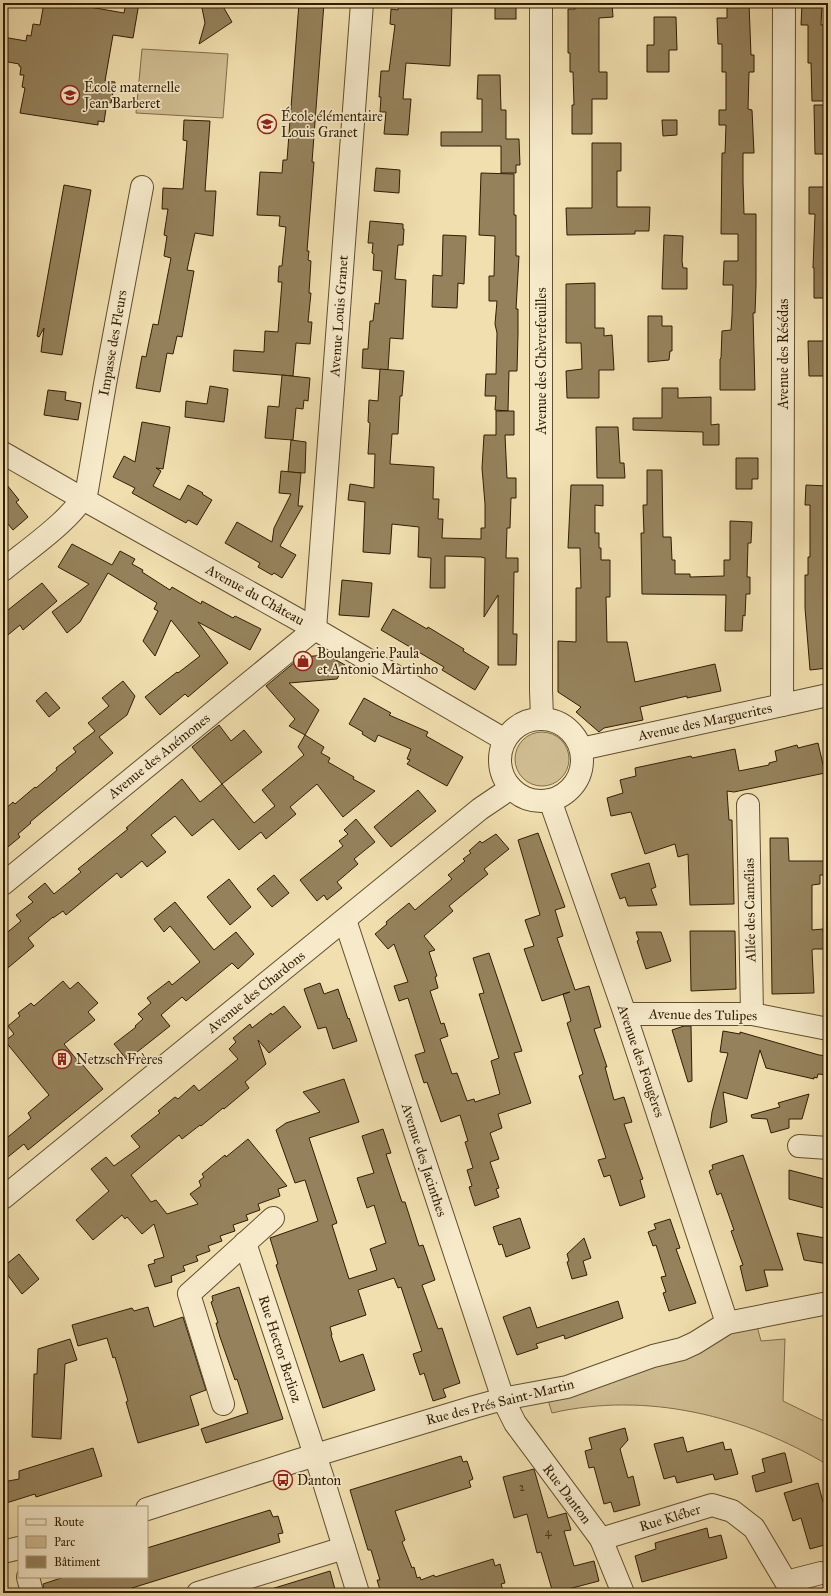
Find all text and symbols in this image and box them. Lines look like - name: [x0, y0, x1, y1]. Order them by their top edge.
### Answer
- place label: École maternelle Jean Barberet: [82, 77, 180, 113]
- school or university icon: École maternelle Jean Barberet: [59, 84, 81, 106]
- place label: École élémentaire Louis Granet: [281, 106, 383, 141]
- school or university icon: École élémentaire Louis Granet: [256, 113, 278, 135]
- street label: Avenue Louis Granet: [326, 255, 352, 378]
- street label: Avenue des Chèvrefeuilles: [533, 287, 550, 436]
- street label: Impasse des Fleurs: [95, 289, 131, 397]
- street label: Avenue des Résédas: [775, 299, 792, 410]
- street label: Avenue du Château: [202, 560, 308, 629]
- place label: Boulangerie Paula et Antonio Martinho: [317, 645, 438, 678]
- shop icon: Boulangerie Paula et Antonio Martinho: [292, 650, 314, 672]
- street label: Avenue des Marguerites: [635, 699, 774, 745]
- street label: Avenue des Anémones: [104, 710, 213, 803]
- street label: Allée des Camélias: [741, 858, 759, 963]
- street label: Avenue des Chardons: [203, 947, 308, 1037]
- street label: Avenue des Fougères: [613, 1002, 668, 1120]
- street label: Avenue des Tulipes: [648, 1006, 757, 1024]
- building icon: Netzsch Frères: [51, 1048, 73, 1070]
- place label: Netzsch Frères: [76, 1051, 163, 1068]
- street label: Avenue des Jacinthes: [396, 1100, 450, 1219]
- street label: Rue Hector Berlioz: [255, 1293, 305, 1405]
- street label: Rue des Prés Saint-Martin: [424, 1375, 576, 1429]
- street label: Rue Danton: [539, 1461, 595, 1527]
- bus stop icon: Danton: [272, 1469, 294, 1491]
- place label: Danton: [297, 1472, 342, 1489]
- house number: 2: [519, 1480, 525, 1494]
- street label: Rue Kléber: [637, 1500, 704, 1535]
- legend: [18, 1506, 148, 1578]
- text: Route: [54, 1515, 84, 1529]
- house number: 4: [545, 1525, 552, 1539]
- text: Parc: [54, 1535, 75, 1549]
- text: Bâtiment: [54, 1555, 101, 1569]

